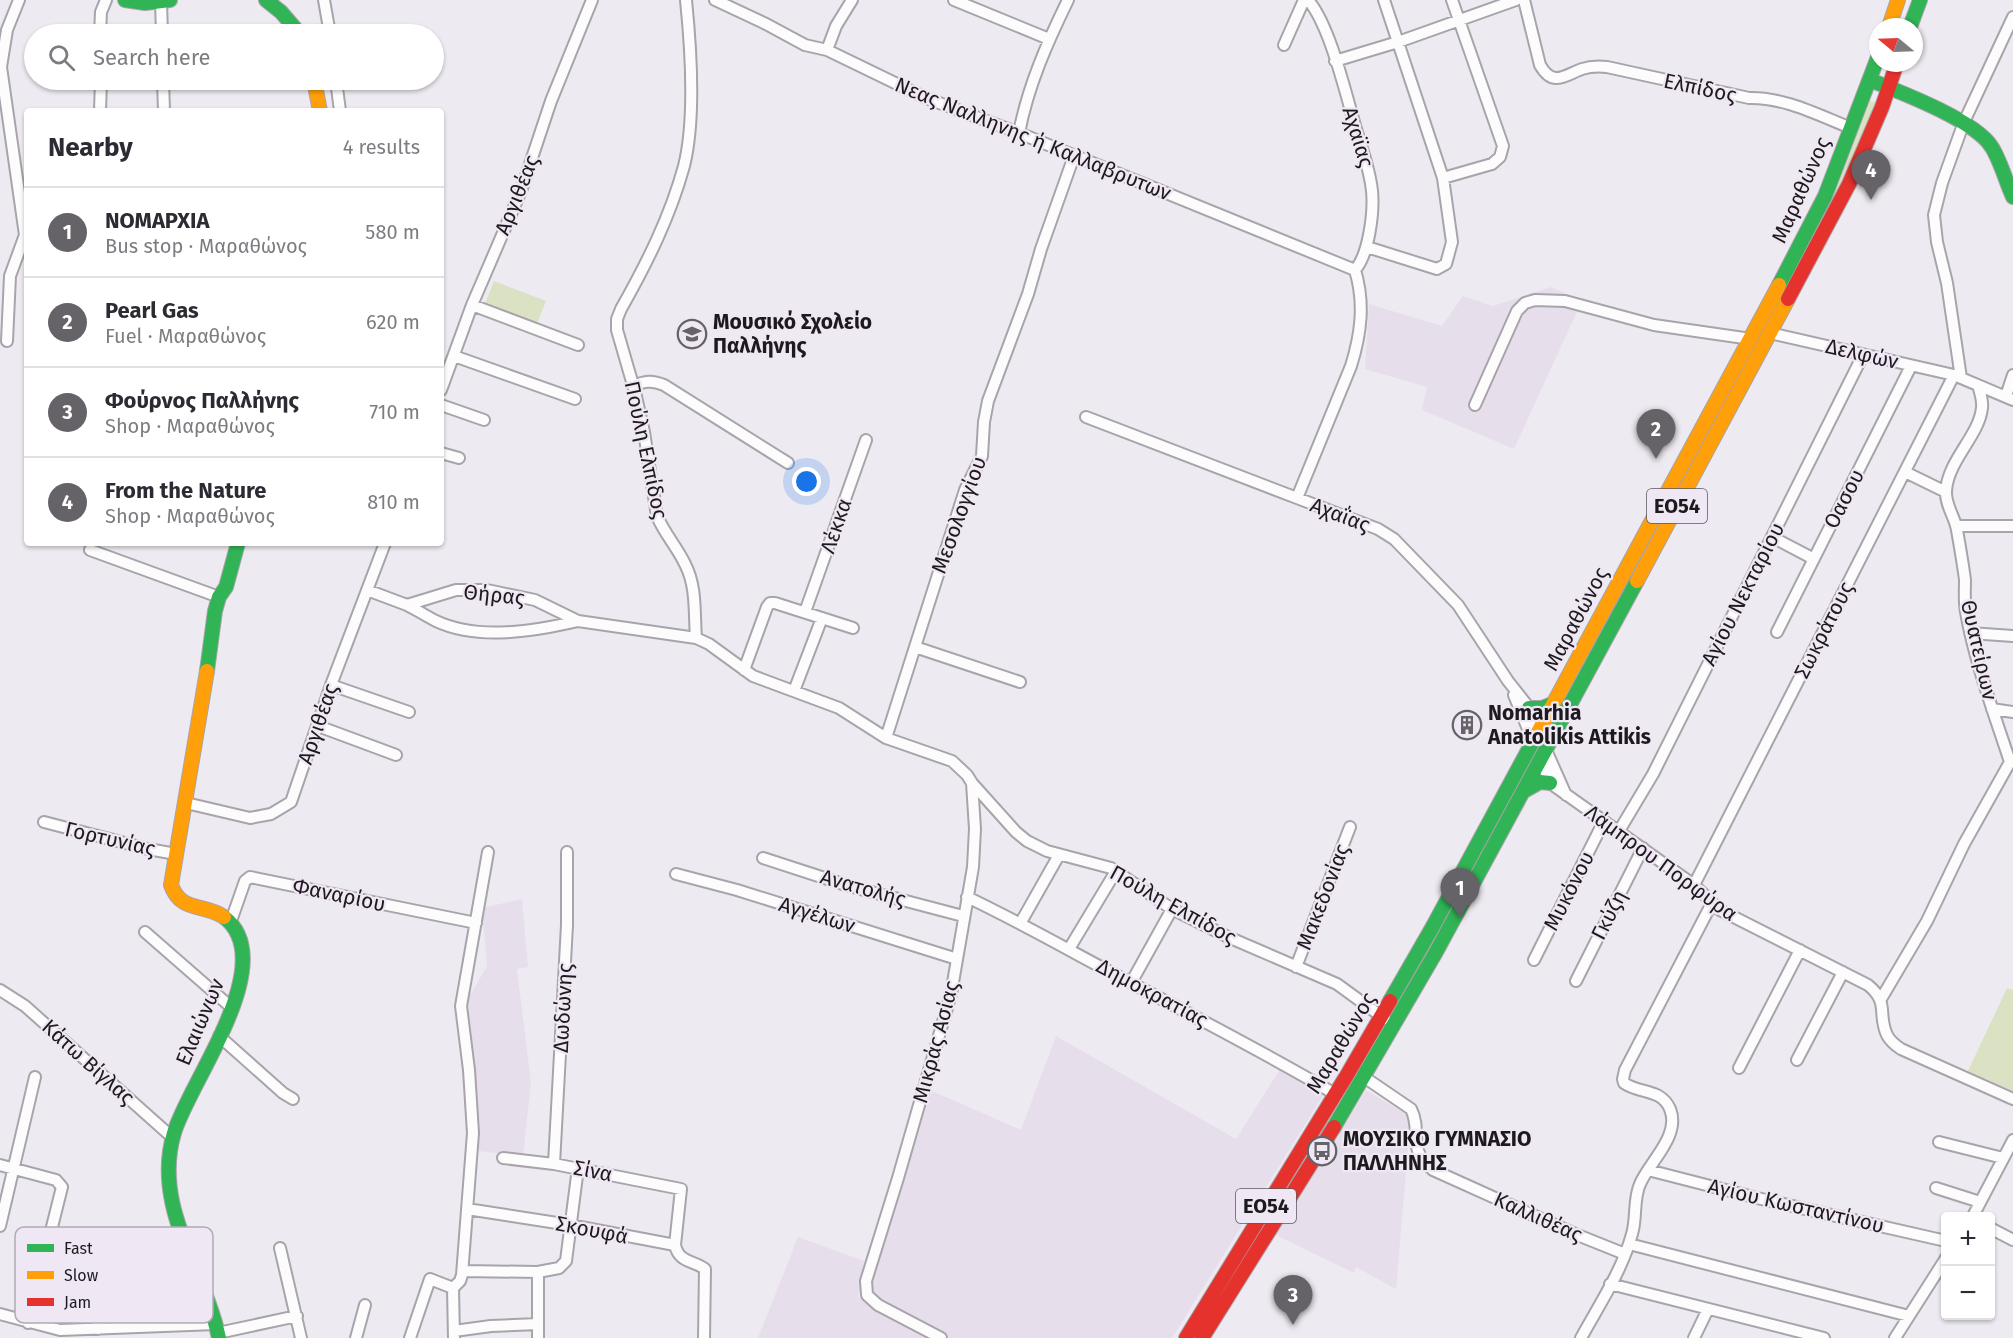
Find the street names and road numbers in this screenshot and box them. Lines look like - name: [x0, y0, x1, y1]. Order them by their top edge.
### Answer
- street label: Ελπίδος: [1661, 68, 1739, 108]
- street label: Νεας Nαλληνης ή Καλλαβρυτων: [891, 72, 1175, 206]
- street label: Αχαϊας: [1337, 104, 1380, 170]
- street label: Μαραθώνος: [1766, 133, 1836, 247]
- street label: Αργιθέας: [489, 151, 545, 239]
- street label: Δελφών: [1823, 333, 1901, 375]
- street label: Πούλη Ελπίδος: [619, 379, 673, 522]
- street label: Μεσολογγίου: [926, 453, 992, 577]
- street label: Οασου: [1818, 465, 1870, 533]
- road number: ΕΟ54: [1647, 489, 1707, 523]
- street label: Αχαΐας: [1307, 492, 1374, 538]
- street label: Λέκκα: [815, 495, 857, 557]
- street label: Αγίου Νεκταρίου: [1696, 518, 1790, 670]
- street label: Μαραθώνος: [1538, 563, 1614, 675]
- street label: Σωκράτους: [1789, 577, 1859, 683]
- street label: Θήρας: [462, 579, 526, 611]
- street label: Θυατείρων: [1955, 597, 2003, 703]
- street label: Αργιθέας: [292, 680, 344, 768]
- street label: Λάμπρου Πορφύρα: [1580, 799, 1742, 927]
- street label: Γορτυνίας: [62, 816, 158, 862]
- street label: Μακεδονίας: [1291, 840, 1355, 954]
- street label: Μυκόνου: [1538, 847, 1600, 935]
- street label: Πούλη Ελπίδος: [1105, 860, 1241, 950]
- street label: Ανατολής: [817, 863, 909, 913]
- street label: Φαναρίου: [290, 872, 388, 918]
- street label: Γκύζη: [1585, 886, 1633, 944]
- street label: Αγγέλων: [776, 891, 858, 939]
- street label: Δημοκρατίας: [1092, 953, 1212, 1033]
- street label: Δωδώνης: [548, 963, 578, 1053]
- street label: Ελαιώνων: [170, 975, 230, 1069]
- street label: Μικράς Ασίας: [907, 978, 965, 1106]
- street label: Μαραθώνος: [1301, 987, 1382, 1098]
- street label: Κάτω Βίγλας: [36, 1014, 140, 1110]
- street label: Σίνα: [571, 1155, 615, 1187]
- street label: Αγίου Κωσταντίνου: [1705, 1173, 1887, 1239]
- street label: Καλλιθέας: [1490, 1186, 1586, 1248]
- road number: ΕΟ54: [1236, 1189, 1296, 1223]
- street label: Σκουφά: [554, 1210, 630, 1250]

